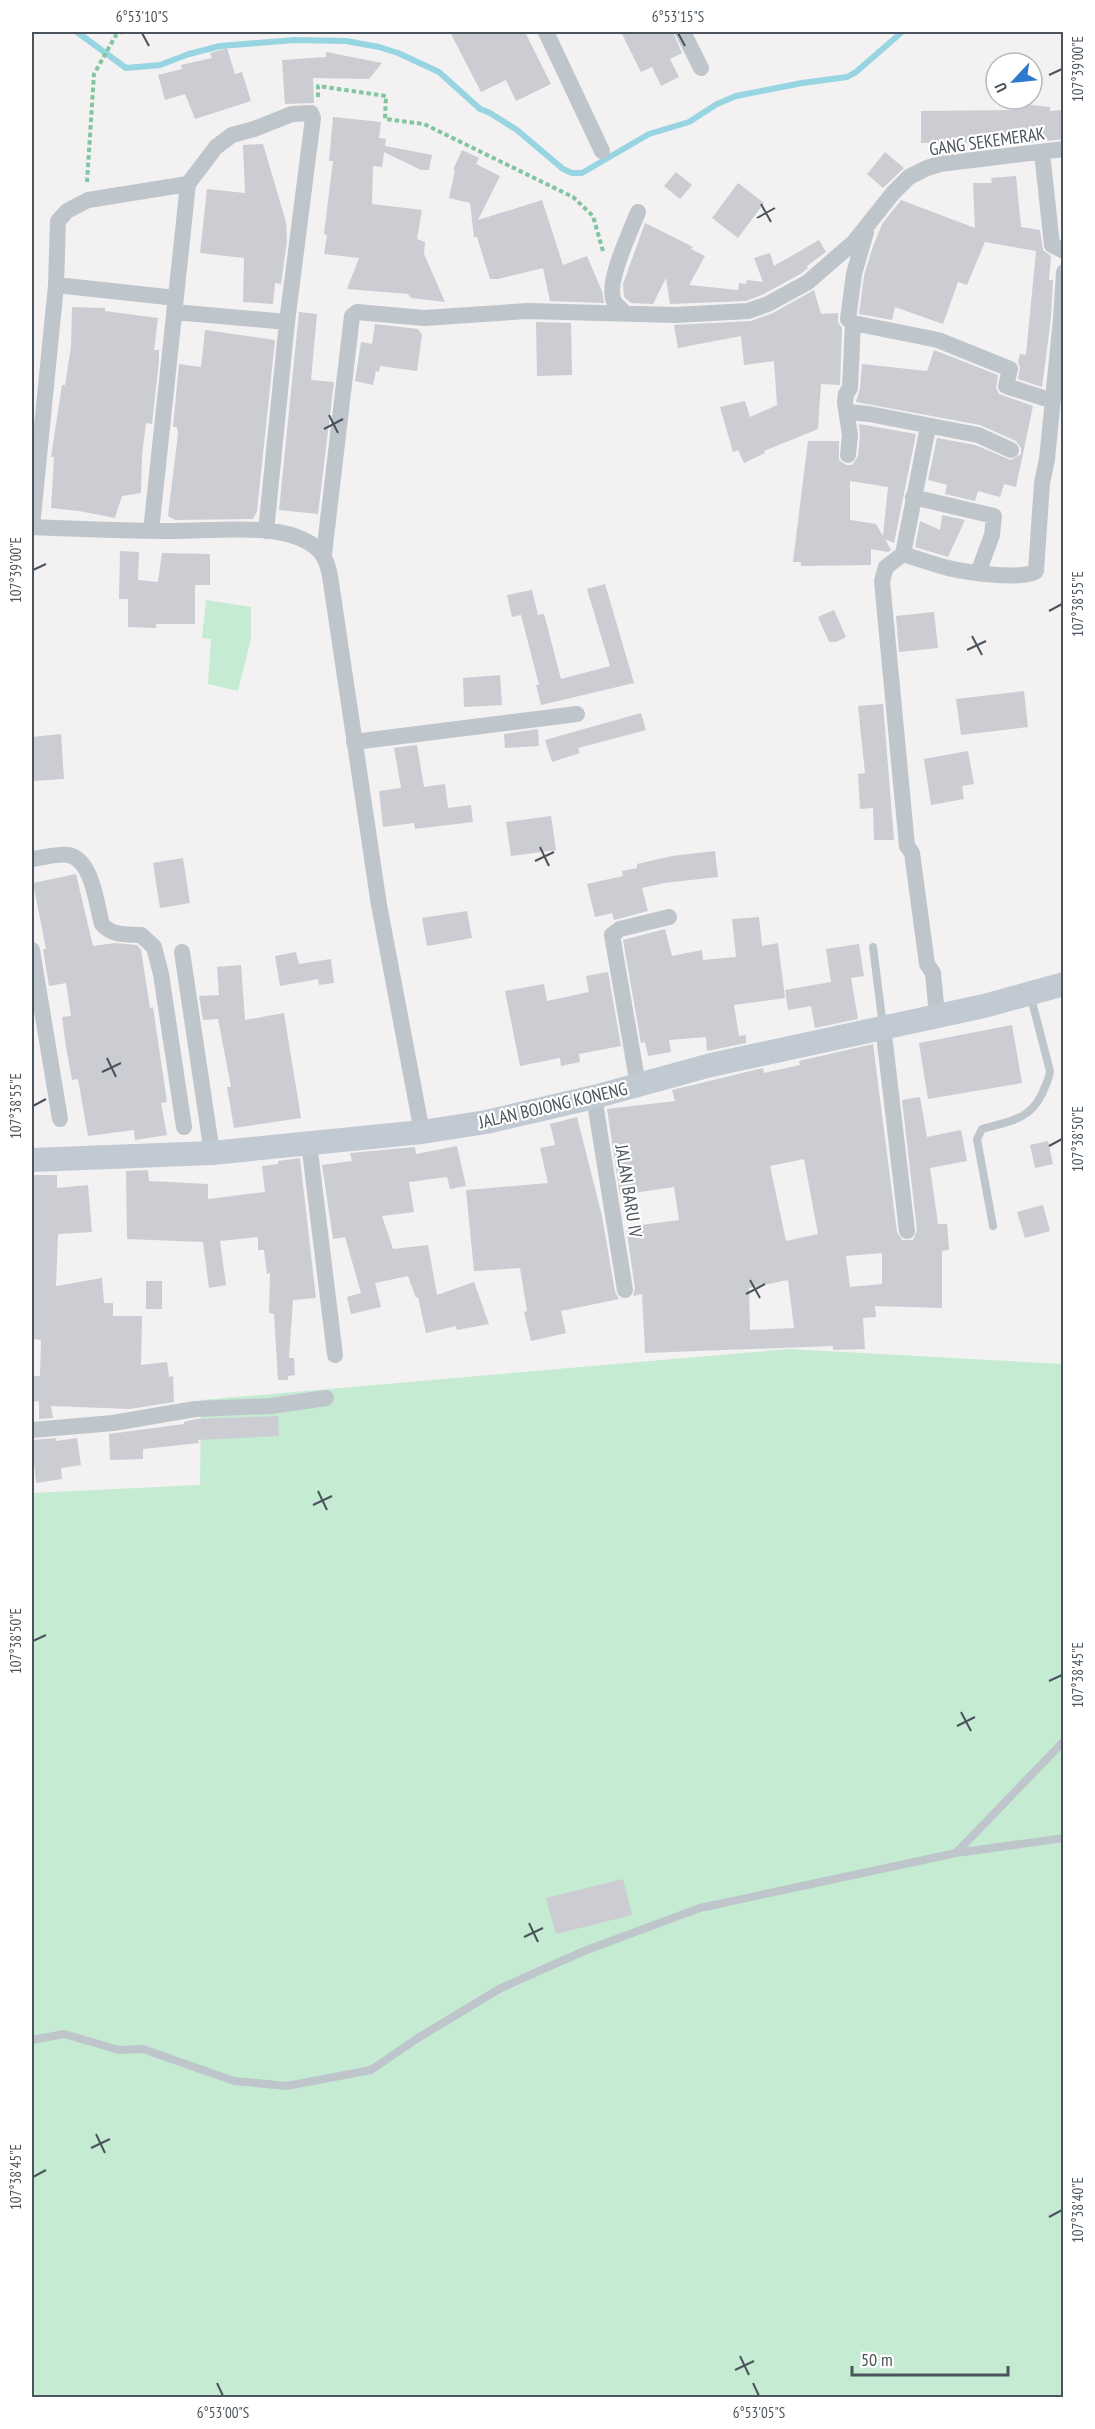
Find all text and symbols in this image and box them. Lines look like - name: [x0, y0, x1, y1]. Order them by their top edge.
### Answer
- text: 6°53'10"S: [116, 7, 168, 26]
- text: 6°53'15"S: [652, 7, 704, 26]
- text: 107°39'00"E: [1068, 36, 1087, 102]
- north arrow: [984, 51, 1044, 111]
- text: U: [990, 79, 1011, 96]
- street label: GANG SEKEMERAK: [928, 121, 1046, 160]
- text: 107°39'00"E: [6, 537, 25, 603]
- text: 107°38'55"E: [1068, 571, 1087, 637]
- text: 107°38'55"E: [6, 1073, 25, 1139]
- street label: JALAN BOJONG KONENG: [476, 1077, 630, 1133]
- text: 107°38'50"E: [1068, 1106, 1087, 1172]
- street label: JALAN BARU IV: [610, 1142, 648, 1240]
- text: 107°38'50"E: [6, 1608, 25, 1674]
- text: 107°38'45"E: [1068, 1642, 1087, 1708]
- text: 107°38'45"E: [6, 2144, 25, 2210]
- text: 107°38'40"E: [1068, 2177, 1087, 2243]
- scale bar: [852, 2339, 1008, 2377]
- text: 50 m: [861, 2348, 893, 2371]
- text: 6°53'00"S: [197, 2403, 249, 2422]
- text: 6°53'05"S: [733, 2403, 785, 2422]

